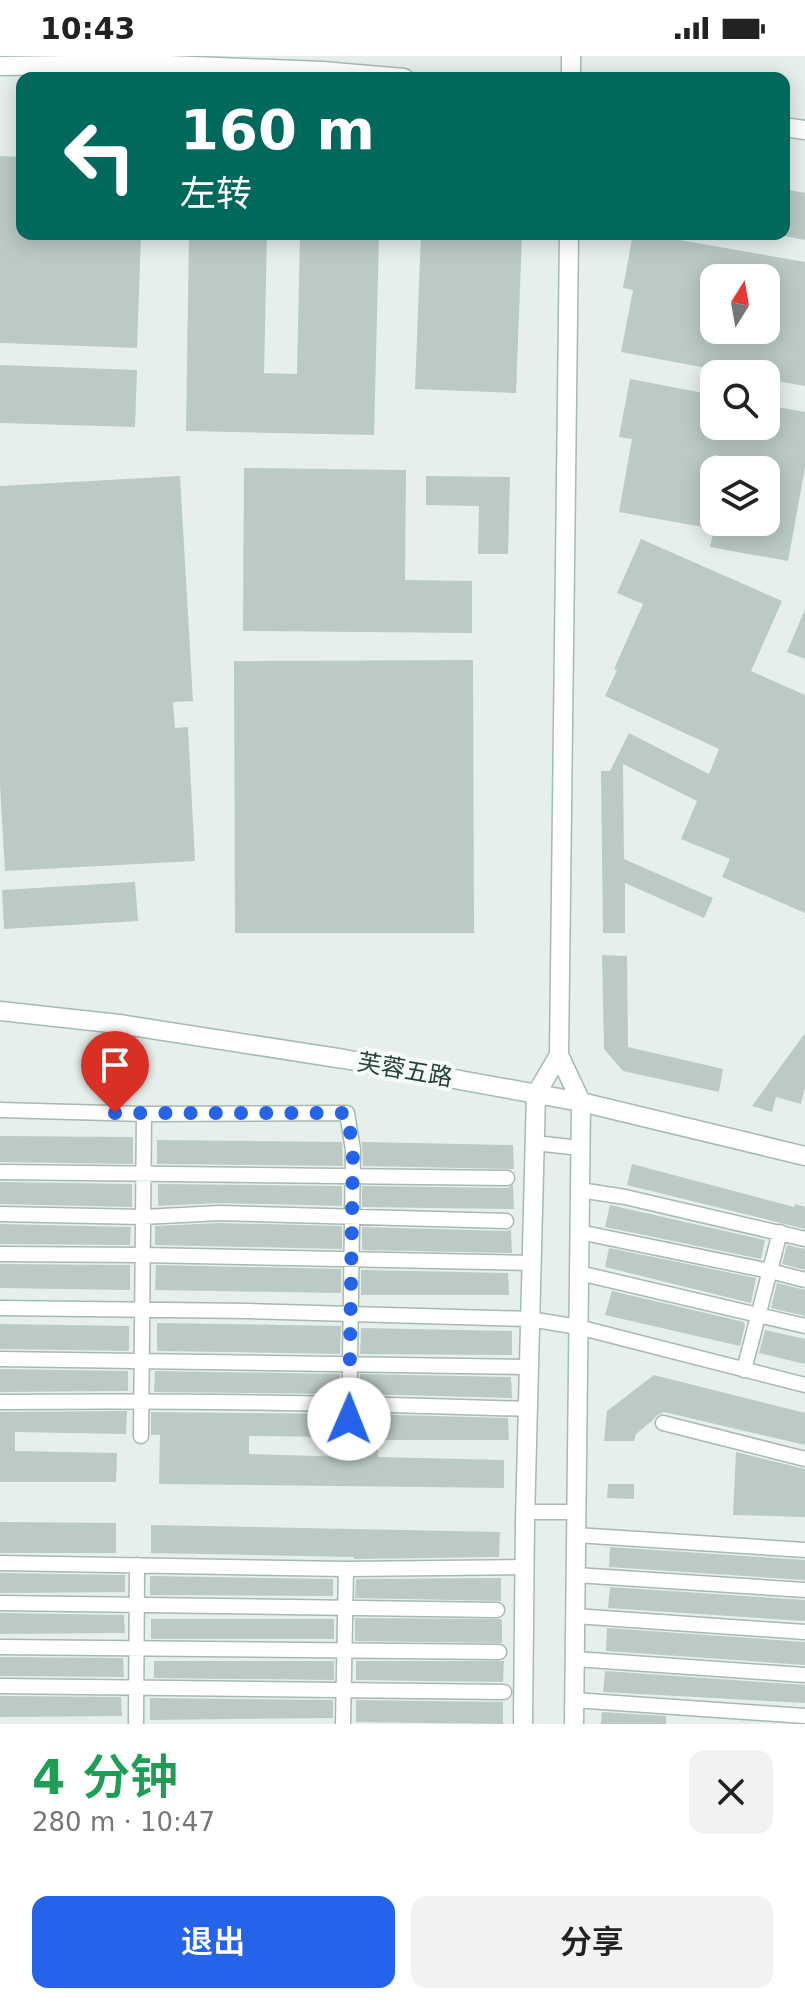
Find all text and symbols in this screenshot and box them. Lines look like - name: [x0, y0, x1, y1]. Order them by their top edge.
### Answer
- text: 10:43: [40, 11, 136, 46]
- text: 160 m: [180, 97, 375, 162]
- icon: left: [48, 104, 152, 208]
- text: 左转: [180, 173, 252, 214]
- north arrow: [700, 264, 780, 344]
- map controls: [700, 264, 780, 536]
- button: search: [700, 360, 780, 440]
- button: layers: [700, 456, 780, 536]
- pin: [81, 1031, 149, 1113]
- icon: arrive: [93, 1043, 137, 1087]
- street label: 芙蓉五路: [355, 1048, 455, 1092]
- position arrow: [307, 1377, 391, 1461]
- text: 4 分钟: [32, 1749, 178, 1805]
- button: close: [689, 1750, 773, 1834]
- text: 280 m · 10:47: [32, 1807, 215, 1837]
- button: 退出: [32, 1896, 395, 1988]
- button: 分享: [411, 1896, 773, 1988]

